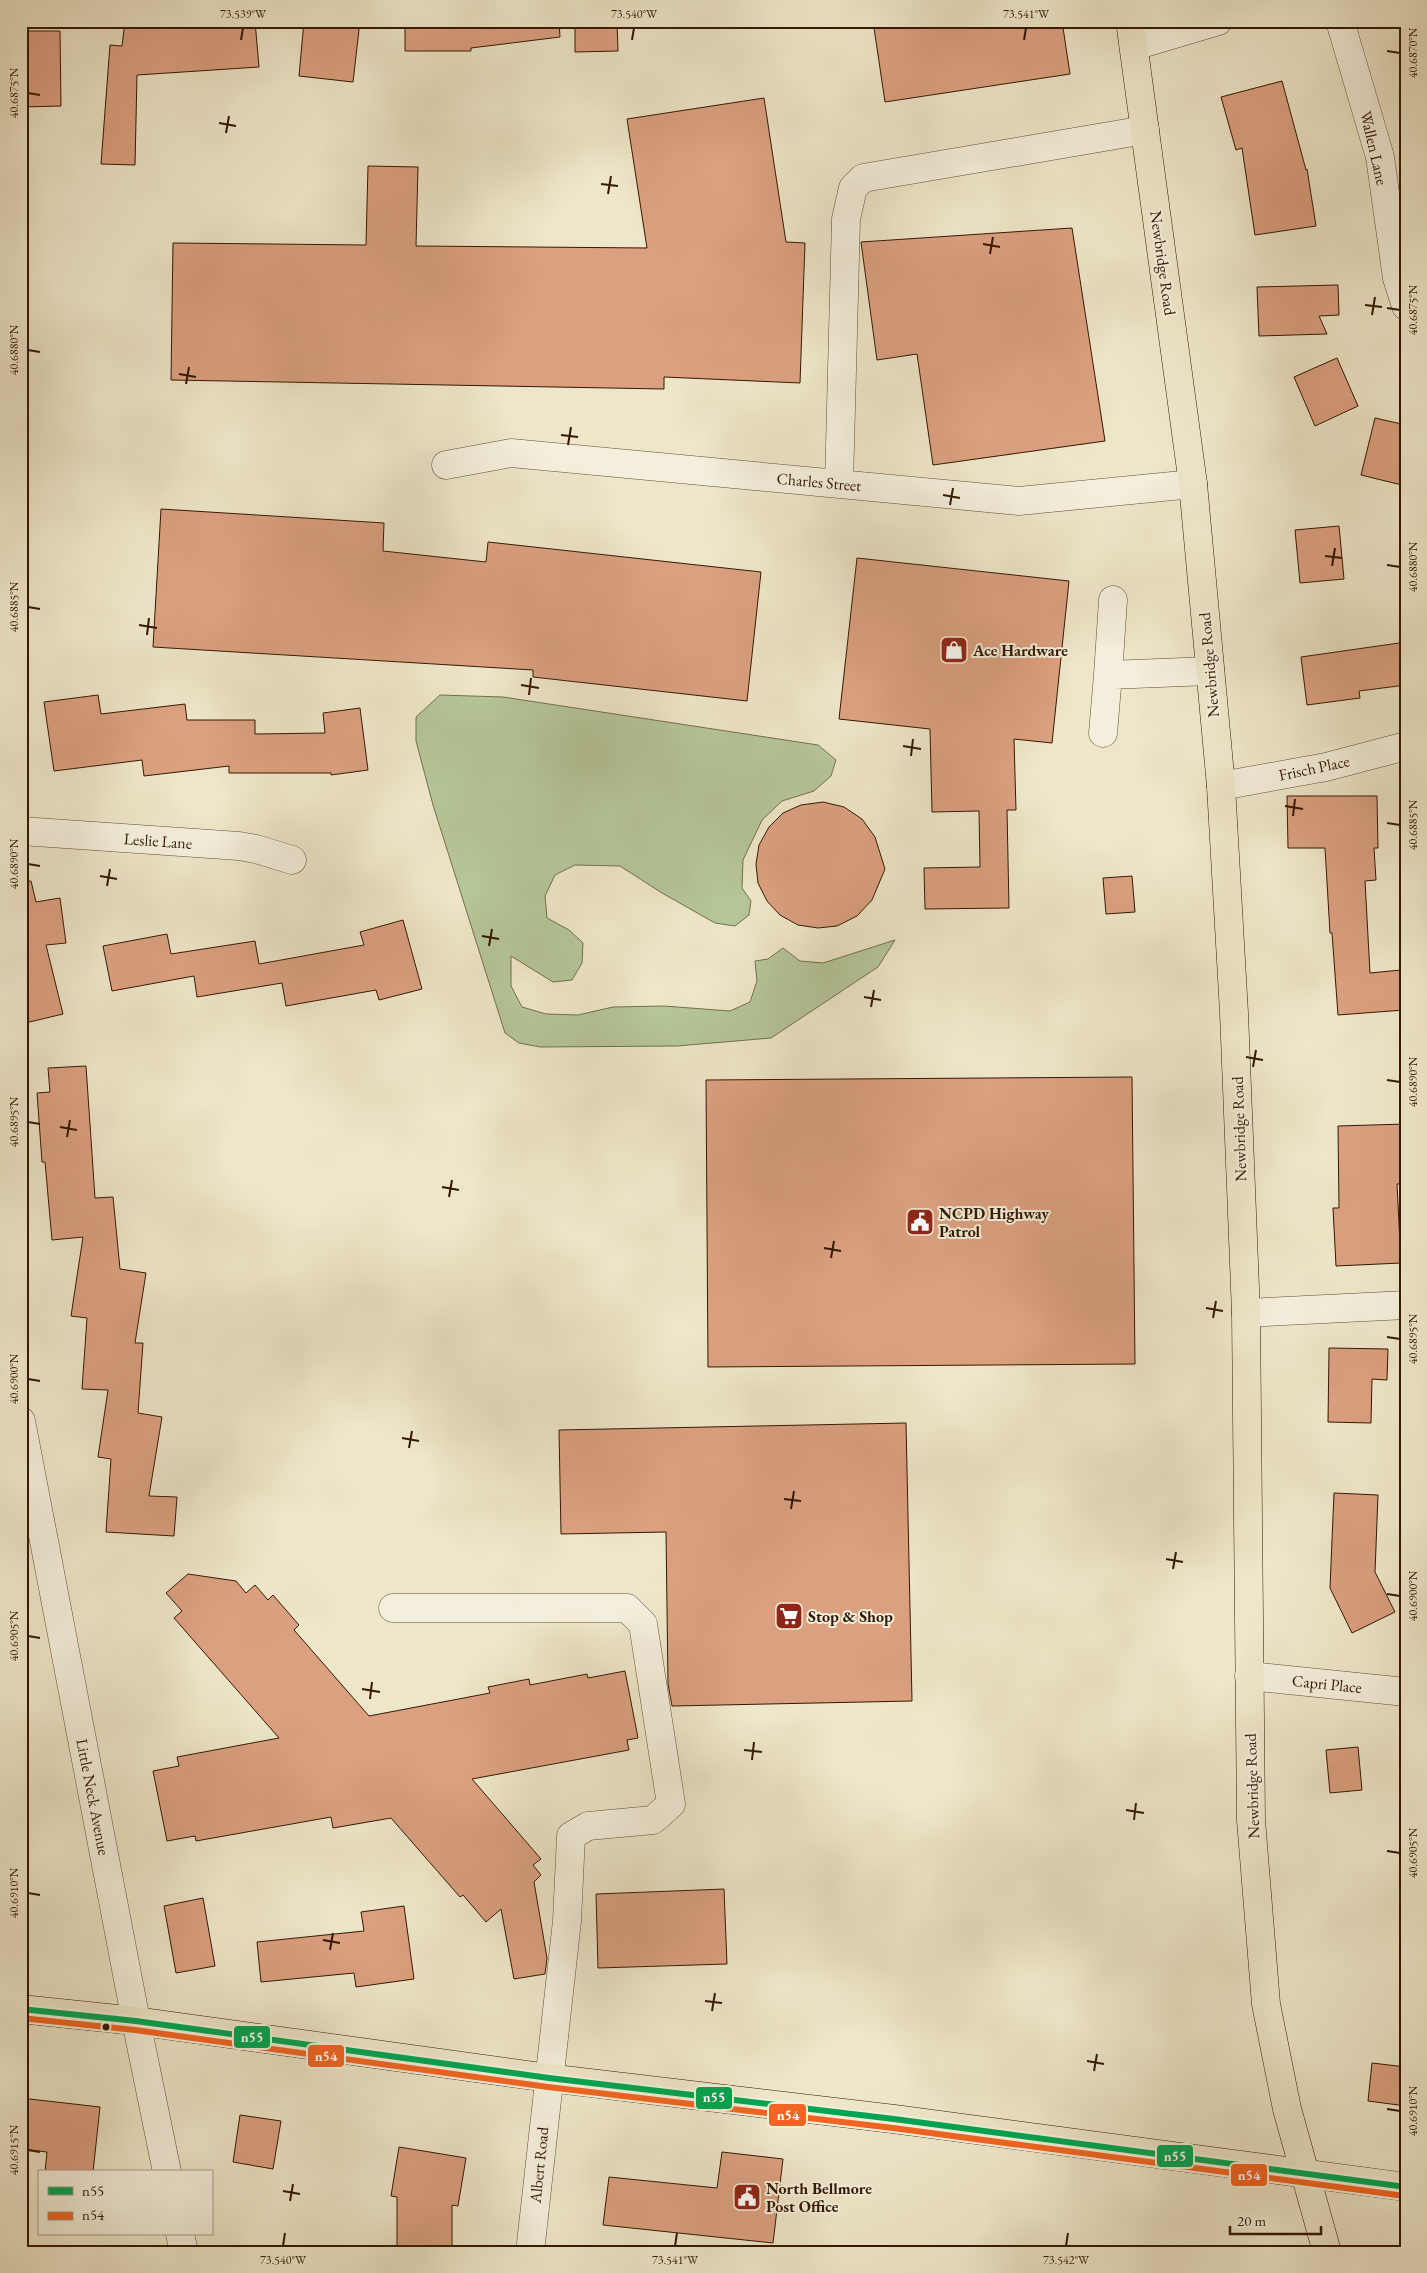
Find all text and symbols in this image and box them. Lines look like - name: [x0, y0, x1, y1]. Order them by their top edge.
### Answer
- text: 73.539°W: [220, 6, 267, 22]
- text: 73.540°W: [611, 6, 658, 22]
- text: 73.541°W: [1003, 6, 1050, 22]
- text: 40.6870°N: [1405, 27, 1421, 78]
- text: 40.6875°N: [6, 67, 22, 118]
- street label: Wallen Lane: [1355, 109, 1393, 187]
- street label: Newbridge Road: [1145, 209, 1181, 318]
- text: 40.6875°N: [1405, 284, 1421, 335]
- text: 40.6880°N: [6, 324, 22, 375]
- street label: Charles Street: [776, 468, 862, 496]
- text: 40.6880°N: [1405, 541, 1421, 592]
- text: 40.6885°N: [6, 581, 22, 632]
- street label: Newbridge Road: [1194, 611, 1224, 718]
- shop icon: Ace Hardware: [939, 635, 969, 665]
- place label: Ace Hardware: [972, 640, 1068, 661]
- street label: Frisch Place: [1277, 750, 1351, 786]
- text: 40.6885°N: [1405, 799, 1421, 850]
- street label: Leslie Lane: [123, 828, 193, 854]
- text: 40.6890°N: [6, 838, 22, 889]
- text: 40.6890°N: [1405, 1056, 1421, 1107]
- street label: Newbridge Road: [1227, 1075, 1251, 1182]
- text: 40.6895°N: [6, 1096, 22, 1147]
- place label: NCPD Highway Patrol: [939, 1203, 1049, 1242]
- public building icon: NCPD Highway Patrol: [905, 1207, 935, 1237]
- text: 40.6895°N: [1405, 1313, 1421, 1364]
- text: 40.6900°N: [6, 1353, 22, 1404]
- text: 40.6900°N: [1405, 1570, 1421, 1621]
- supermarket icon: Stop & Shop: [774, 1601, 804, 1631]
- place label: Stop & Shop: [808, 1606, 893, 1627]
- text: 40.6905°N: [6, 1610, 22, 1661]
- street label: Capri Place: [1291, 1670, 1363, 1698]
- street label: Newbridge Road: [1240, 1732, 1264, 1839]
- street label: Little Neck Avenue: [71, 1737, 115, 1857]
- text: 40.6905°N: [1405, 1827, 1421, 1878]
- text: 40.6910°N: [6, 1867, 22, 1918]
- unlabelled marker: [101, 2022, 111, 2032]
- line badge: n55: [233, 2025, 271, 2049]
- text: n55: [241, 2028, 263, 2046]
- line badge: n54: [307, 2044, 345, 2068]
- text: n54: [315, 2047, 338, 2065]
- text: 40.6910°N: [1405, 2085, 1421, 2136]
- line badge: n55: [695, 2086, 733, 2110]
- text: n55: [703, 2088, 725, 2106]
- line badge: n54: [768, 2103, 807, 2127]
- text: n54: [777, 2106, 800, 2124]
- text: 40.6915°N: [6, 2124, 22, 2175]
- street label: Albert Road: [524, 2125, 554, 2205]
- line badge: n55: [1156, 2144, 1194, 2168]
- text: n55: [1164, 2147, 1186, 2165]
- line badge: n54: [1230, 2163, 1268, 2187]
- text: n54: [1238, 2166, 1261, 2184]
- legend: [38, 2170, 212, 2236]
- place label: North Bellmore Post Office: [766, 2178, 872, 2217]
- text: n55: [82, 2181, 104, 2200]
- public building icon: North Bellmore Post Office: [732, 2182, 762, 2212]
- scale bar: [1230, 2203, 1321, 2235]
- text: n54: [82, 2205, 105, 2224]
- text: 20 m: [1237, 2211, 1266, 2230]
- text: 73.540°W: [260, 2252, 307, 2268]
- text: 73.541°W: [652, 2252, 699, 2268]
- text: 73.542°W: [1043, 2252, 1090, 2268]

